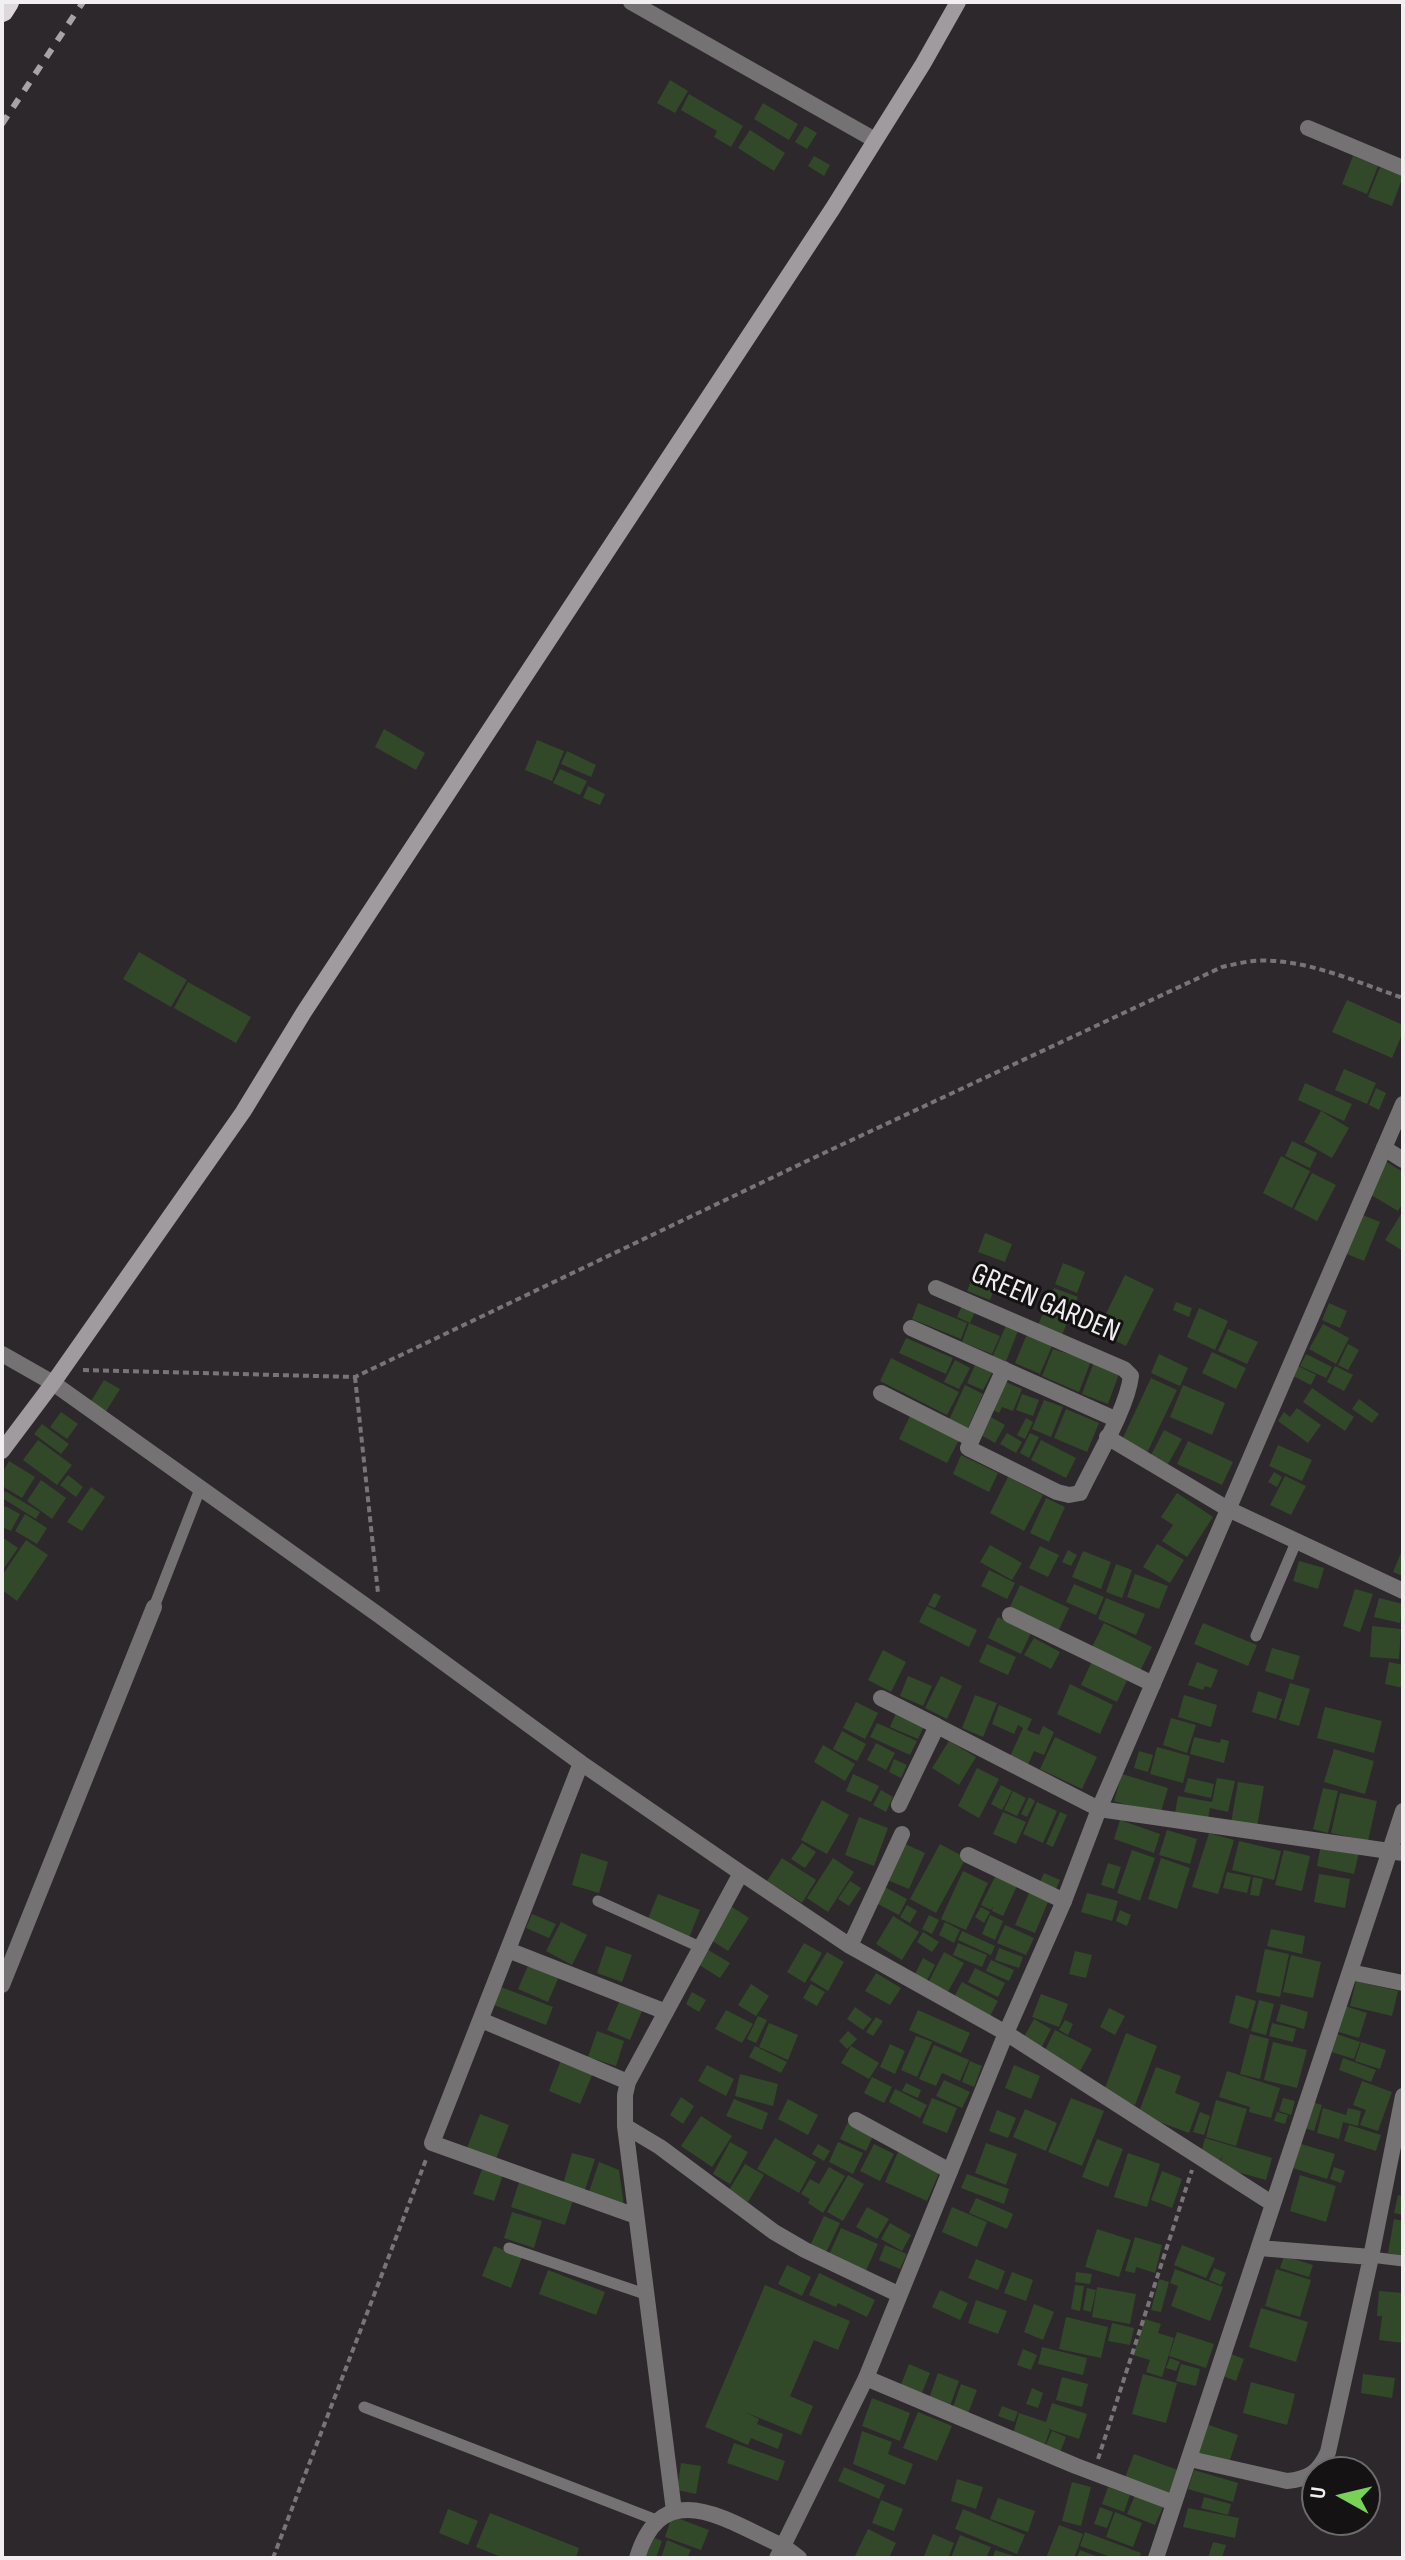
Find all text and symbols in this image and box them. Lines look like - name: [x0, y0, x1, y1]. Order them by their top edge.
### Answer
- street label: GREEN GARDEN: [965, 1257, 1125, 1351]
- north arrow: [1301, 2456, 1381, 2536]
- text: U: [1305, 2485, 1333, 2500]

